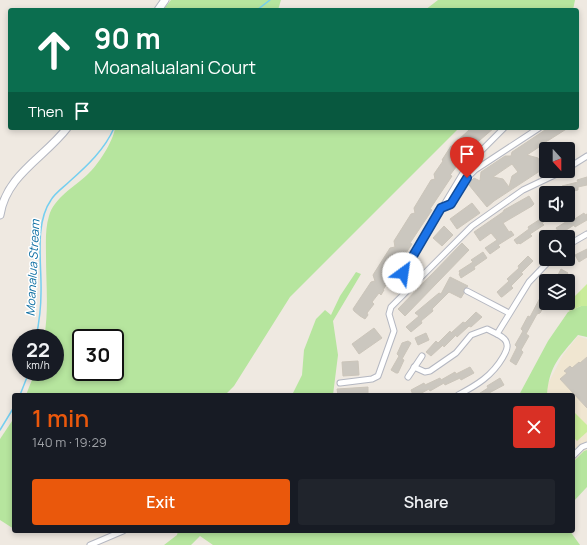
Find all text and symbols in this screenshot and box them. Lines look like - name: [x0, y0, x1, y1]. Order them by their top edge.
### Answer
- text: 90 m: [94, 19, 161, 57]
- icon: ahead: [28, 24, 80, 76]
- text: Moanalualani Court: [94, 55, 256, 79]
- icon: arrive: [71, 100, 93, 122]
- text: Then: [28, 101, 63, 122]
- pin: [450, 137, 484, 178]
- north arrow: [539, 142, 575, 178]
- map controls: [539, 142, 575, 310]
- icon: arrive: [456, 143, 478, 165]
- button: sound: [539, 186, 575, 222]
- water label: Moanalua Stream: [21, 218, 44, 317]
- button: search: [539, 230, 575, 266]
- position arrow: [382, 252, 424, 294]
- button: layers: [539, 274, 575, 310]
- speed limit sign: 30: [72, 329, 124, 381]
- text: 22: [26, 336, 50, 363]
- text: km/h: [26, 358, 50, 372]
- text: 1 min: [32, 401, 89, 434]
- button: close: [513, 406, 555, 448]
- text: 140 m · 19:29: [32, 433, 107, 451]
- button: Exit: [32, 479, 290, 525]
- button: Share: [298, 479, 555, 525]

